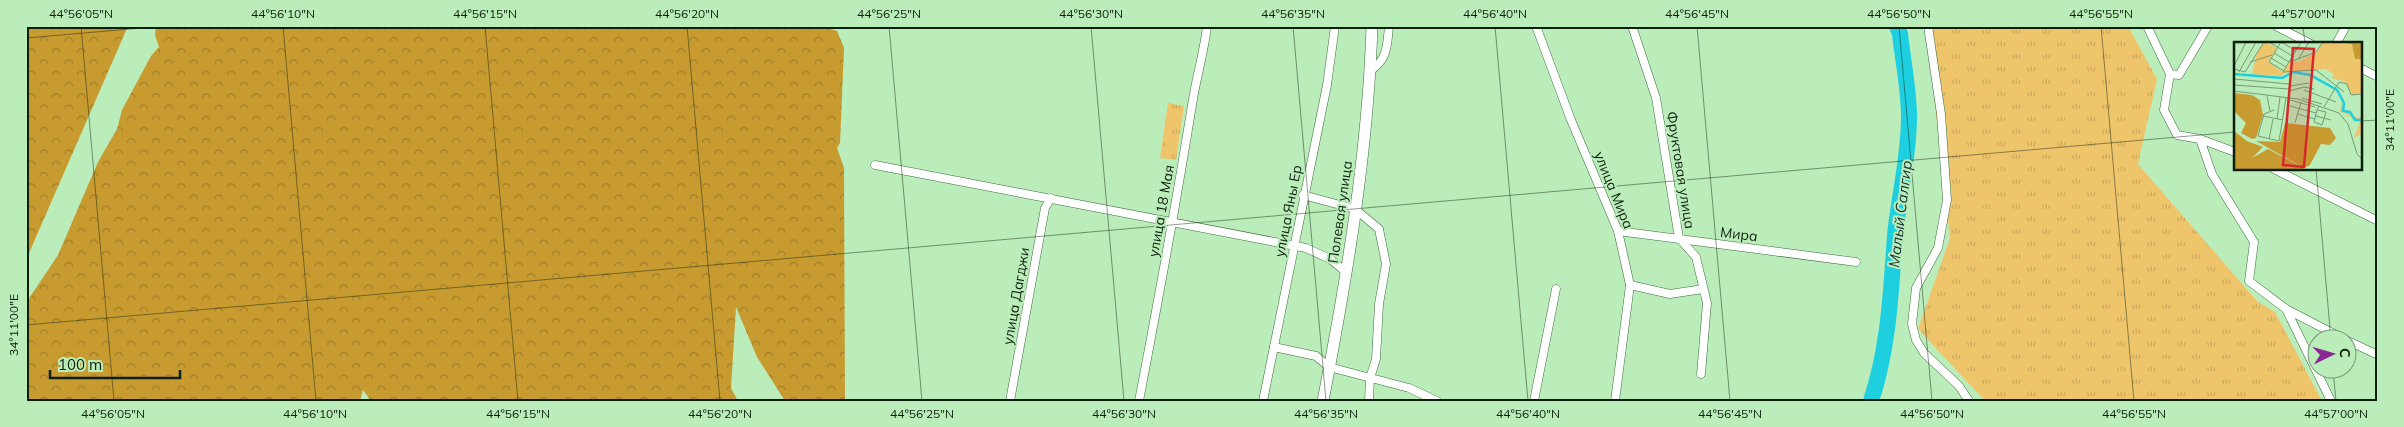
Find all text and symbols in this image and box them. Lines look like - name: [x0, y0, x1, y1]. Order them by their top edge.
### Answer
- text: 44°56'05"N: [49, 6, 113, 21]
- text: 44°56'10"N: [251, 6, 315, 21]
- text: 44°56'15"N: [453, 6, 517, 21]
- text: 44°56'20"N: [655, 6, 719, 21]
- text: 44°56'25"N: [857, 6, 921, 21]
- text: 44°56'30"N: [1059, 6, 1123, 21]
- text: 44°56'35"N: [1261, 6, 1325, 21]
- text: 44°56'40"N: [1463, 6, 1527, 21]
- text: 44°56'45"N: [1665, 6, 1729, 21]
- text: 44°56'50"N: [1867, 6, 1931, 21]
- text: 44°56'55"N: [2069, 6, 2133, 21]
- text: 44°57'00"N: [2271, 6, 2335, 21]
- inset map: [2234, 42, 2362, 170]
- text: 34°11'00"E: [2382, 89, 2397, 151]
- street label: Фруктовая улица: [1663, 110, 1699, 230]
- street label: улица Мира: [1590, 149, 1638, 231]
- water label: Малый Салгир: [1884, 159, 1916, 269]
- street label: Полевая улица: [1324, 160, 1356, 264]
- street label: улица Яны Ер: [1270, 163, 1306, 259]
- street label: улица 18 Мая: [1144, 164, 1178, 258]
- street label: Мира: [1719, 223, 1759, 245]
- street label: улица Дагджи: [999, 246, 1033, 346]
- text: 34°11'00"E: [6, 294, 21, 356]
- north arrow: [2306, 330, 2356, 380]
- scale bar: [50, 347, 180, 379]
- text: С: [2336, 347, 2354, 358]
- text: 100 m: [58, 355, 102, 374]
- text: 44°56'05"N: [81, 406, 145, 421]
- text: 44°56'10"N: [283, 406, 347, 421]
- text: 44°56'15"N: [486, 406, 550, 421]
- text: 44°56'20"N: [688, 406, 752, 421]
- text: 44°56'25"N: [890, 406, 954, 421]
- text: 44°56'30"N: [1092, 406, 1156, 421]
- text: 44°56'35"N: [1294, 406, 1358, 421]
- text: 44°56'40"N: [1496, 406, 1560, 421]
- text: 44°56'45"N: [1698, 406, 1762, 421]
- text: 44°56'50"N: [1900, 406, 1964, 421]
- text: 44°56'55"N: [2102, 406, 2166, 421]
- text: 44°57'00"N: [2304, 406, 2368, 421]

